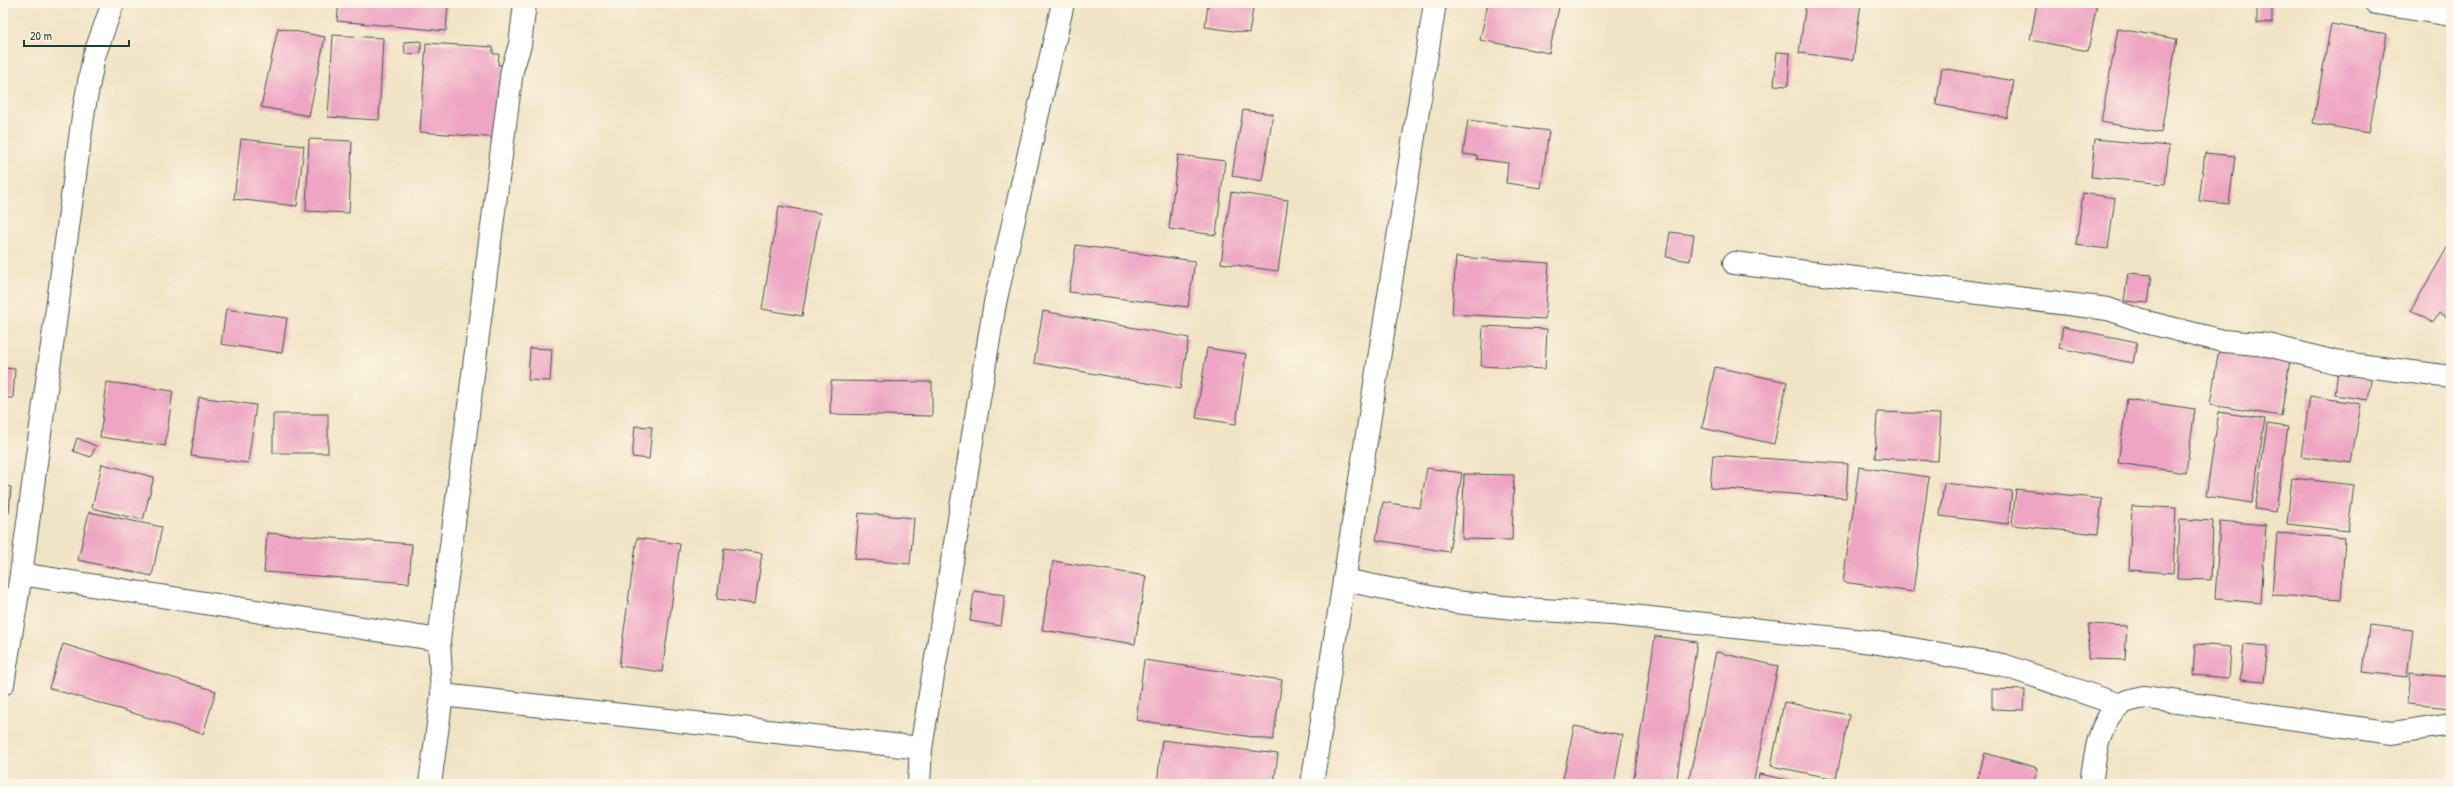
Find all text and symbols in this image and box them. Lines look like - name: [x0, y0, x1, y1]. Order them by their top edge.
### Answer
- scale bar: [24, 22, 129, 48]
- text: 20 m: [30, 27, 52, 44]

